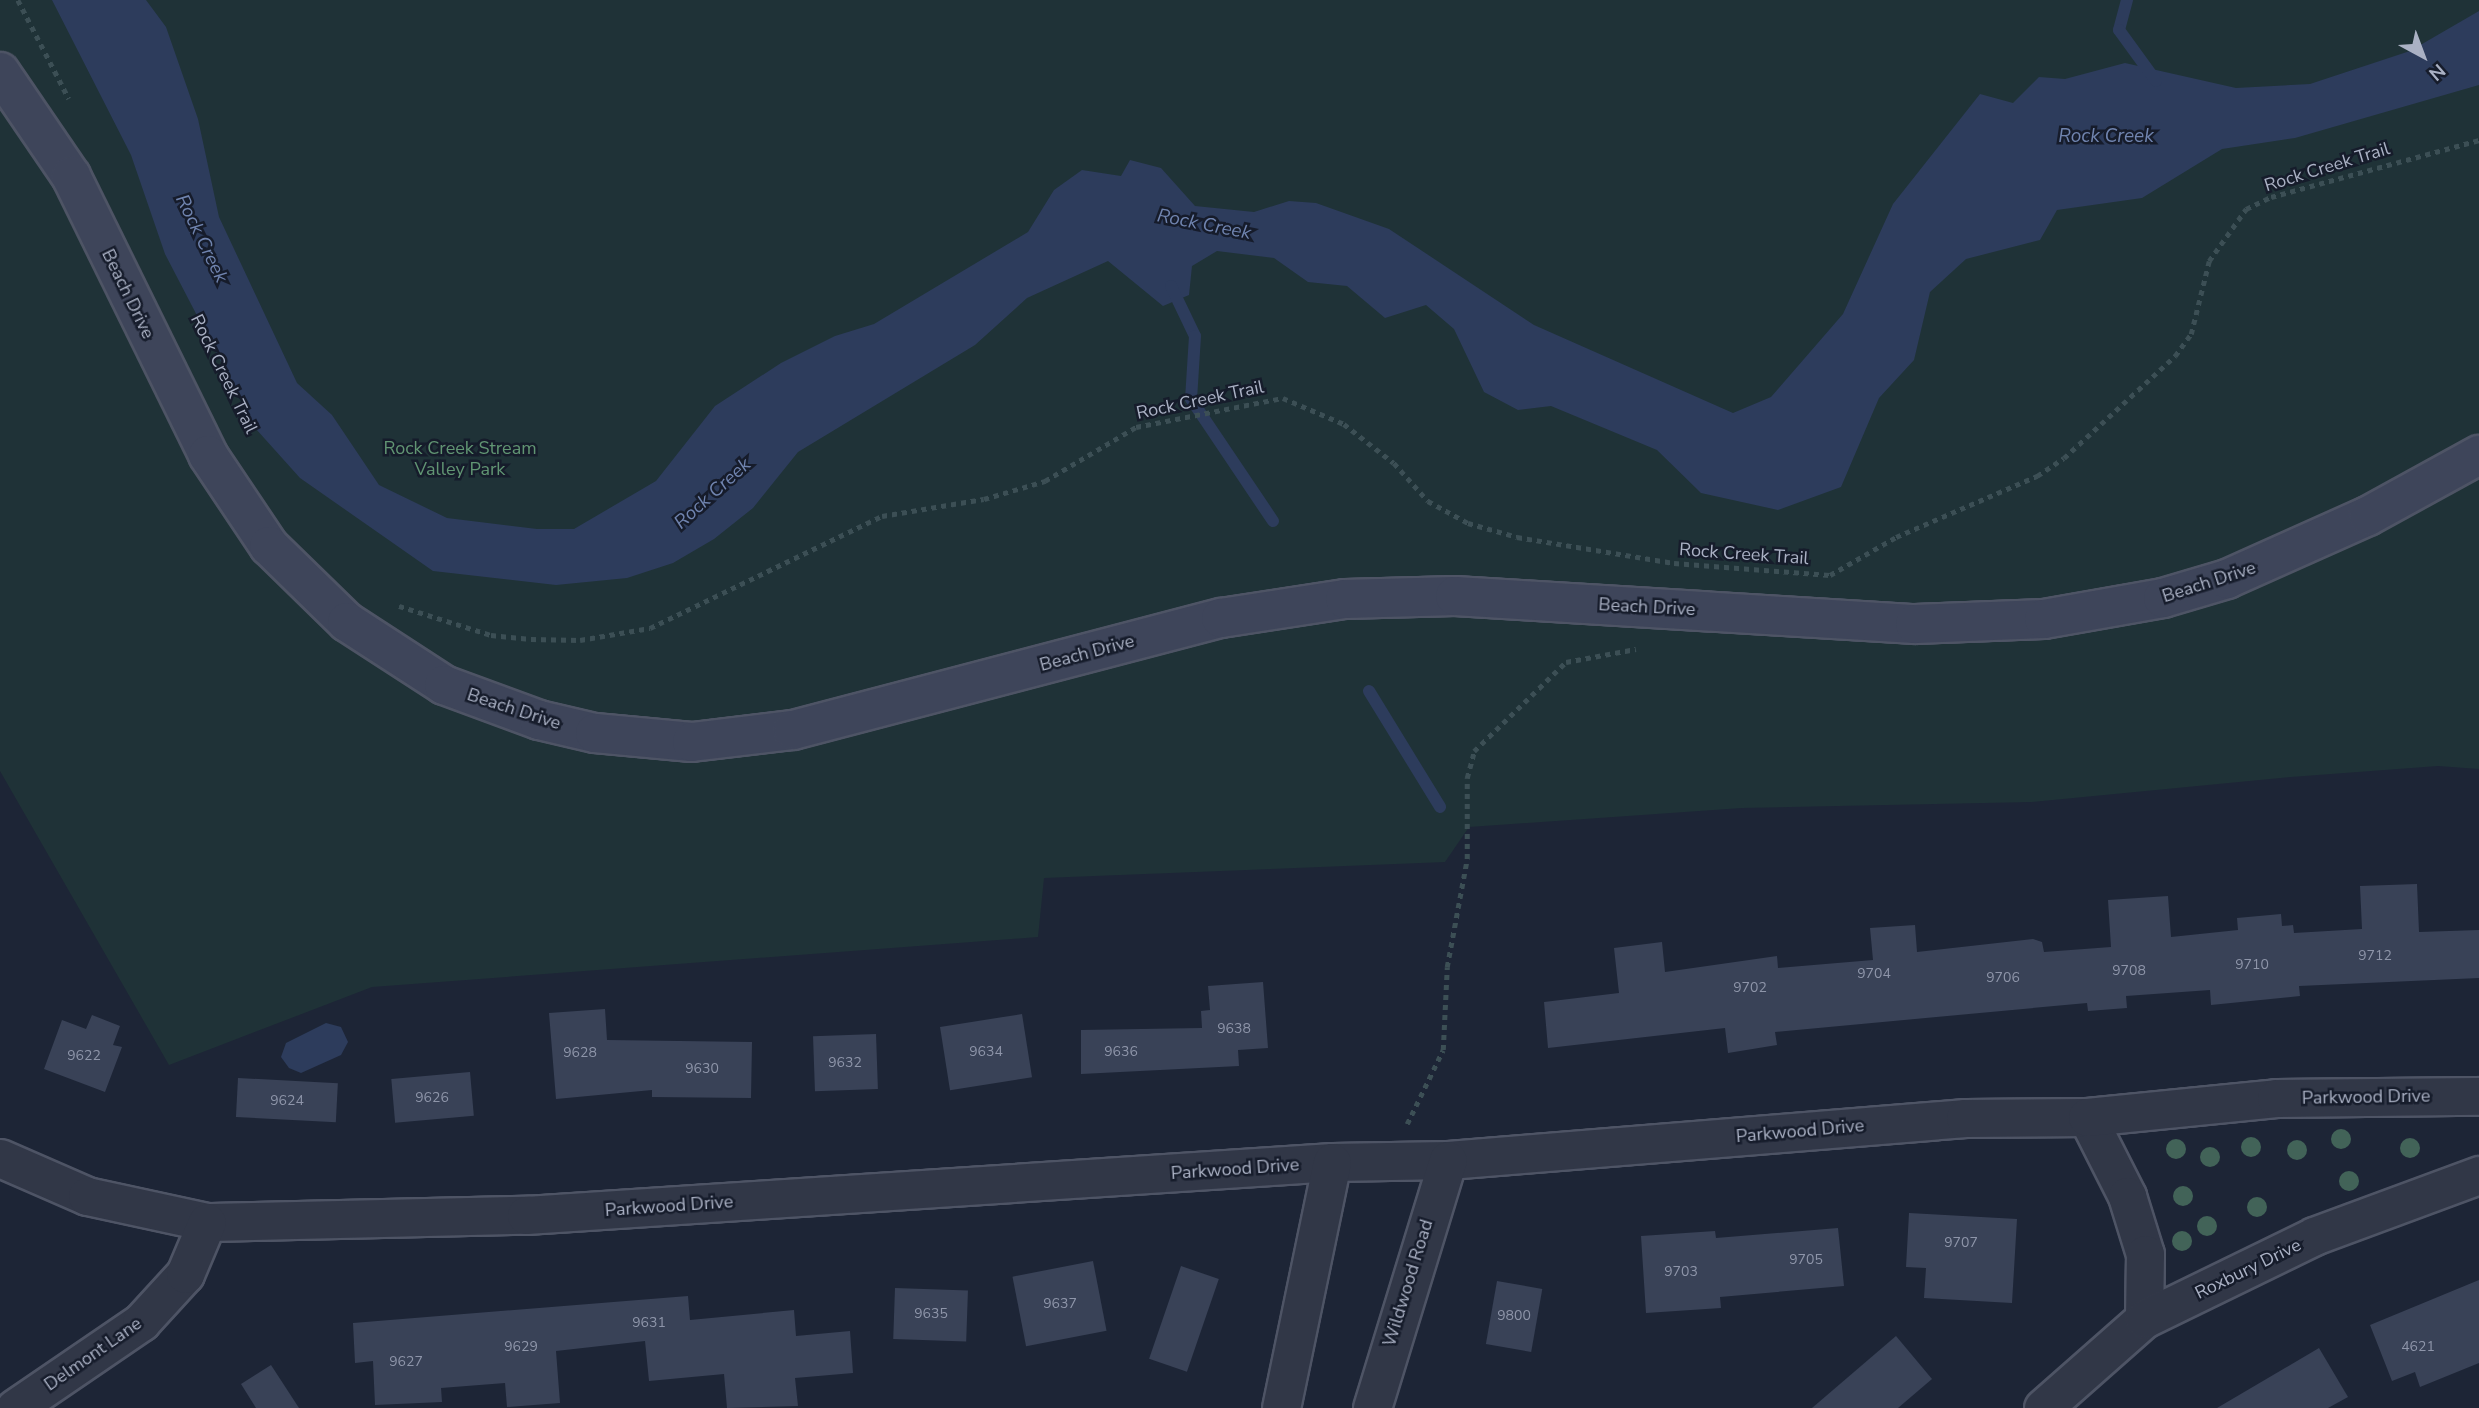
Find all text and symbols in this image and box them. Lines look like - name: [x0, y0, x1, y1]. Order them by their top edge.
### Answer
- north arrow: [2388, 21, 2458, 91]
- text: N: [2423, 57, 2451, 86]
- water label: Rock Creek: [2058, 126, 2154, 148]
- street label: Rock Creek Trail: [2262, 138, 2392, 196]
- water label: Rock Creek: [170, 191, 232, 287]
- water label: Rock Creek: [1155, 205, 1253, 245]
- street label: Beach Drive: [97, 246, 159, 342]
- street label: Rock Creek Trail: [186, 311, 262, 437]
- street label: Rock Creek Trail: [1134, 376, 1266, 424]
- park label: Rock Creek Stream Valley Park: [383, 438, 537, 480]
- water label: Rock Creek: [670, 454, 756, 534]
- street label: Rock Creek Trail: [1678, 539, 1810, 569]
- street label: Beach Drive: [2159, 557, 2259, 607]
- street label: Beach Drive: [1598, 594, 1696, 620]
- street label: Beach Drive: [1037, 630, 1137, 676]
- street label: Beach Drive: [464, 684, 564, 734]
- house number: 9712: [2358, 948, 2392, 964]
- house number: 9710: [2235, 957, 2269, 973]
- house number: 9708: [2112, 963, 2146, 979]
- house number: 9704: [1857, 966, 1891, 982]
- house number: 9706: [1986, 970, 2020, 986]
- house number: 9702: [1733, 980, 1767, 996]
- house number: 9638: [1217, 1021, 1251, 1037]
- house number: 9634: [969, 1044, 1003, 1060]
- house number: 9636: [1104, 1044, 1138, 1060]
- house number: 9628: [563, 1045, 597, 1061]
- house number: 9622: [67, 1048, 101, 1064]
- house number: 9632: [828, 1055, 862, 1071]
- house number: 9630: [685, 1061, 719, 1077]
- street label: Parkwood Drive: [2302, 1085, 2430, 1109]
- house number: 9626: [415, 1090, 449, 1106]
- house number: 9624: [270, 1093, 304, 1109]
- street label: Parkwood Drive: [1735, 1115, 1865, 1147]
- street label: Parkwood Drive: [1170, 1154, 1300, 1184]
- street label: Parkwood Drive: [604, 1191, 734, 1221]
- street label: Wildwood Road: [1378, 1217, 1438, 1349]
- street label: Roxbury Drive: [2191, 1234, 2305, 1304]
- house number: 9707: [1944, 1235, 1978, 1251]
- house number: 9705: [1789, 1252, 1823, 1268]
- house number: 9703: [1664, 1264, 1698, 1280]
- house number: 9637: [1043, 1296, 1077, 1312]
- house number: 9635: [914, 1306, 948, 1322]
- house number: 9800: [1497, 1308, 1531, 1324]
- street label: Delmont Lane: [40, 1312, 146, 1396]
- house number: 9631: [632, 1315, 666, 1331]
- house number: 9629: [504, 1339, 538, 1355]
- house number: 4621: [2401, 1339, 2435, 1355]
- house number: 9627: [389, 1354, 423, 1370]

